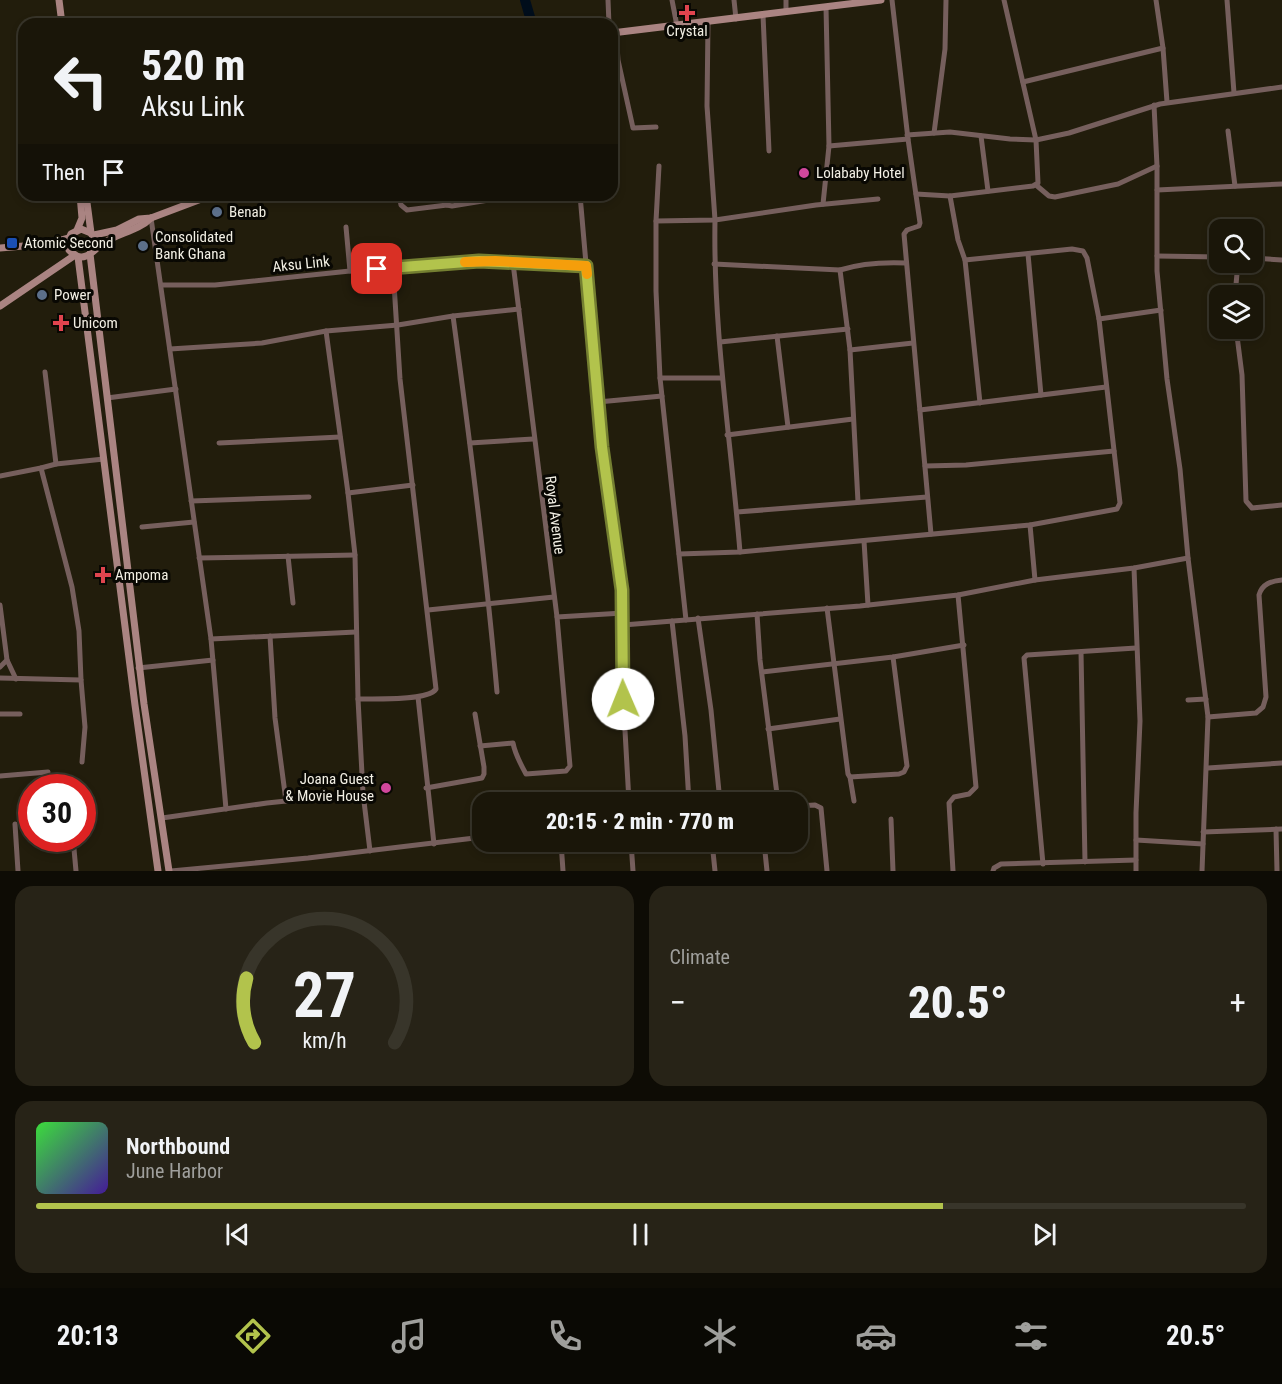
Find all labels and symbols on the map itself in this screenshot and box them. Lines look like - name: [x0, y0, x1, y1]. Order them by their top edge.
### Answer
- marker: Crystal: [680, 6, 694, 20]
- place label: Crystal: [666, 22, 708, 40]
- place label: Lolababy Hotel: [816, 164, 905, 182]
- marker: Lolababy Hotel: [797, 166, 811, 180]
- place label: Benab: [229, 203, 266, 221]
- marker: Benab: [210, 205, 224, 219]
- place label: Consolidated Bank Ghana: [155, 228, 233, 263]
- place label: Atomic Second: [24, 234, 113, 252]
- marker: Atomic Second: [5, 236, 19, 250]
- marker: Consolidated Bank Ghana: [136, 239, 150, 253]
- pin: [351, 243, 402, 294]
- street label: Aksu Link: [271, 252, 331, 276]
- place label: Power: [54, 286, 92, 304]
- marker: Power: [35, 288, 49, 302]
- place label: Unicom: [73, 314, 118, 332]
- marker: Unicom: [54, 316, 68, 330]
- street label: Royal Avenue: [541, 475, 569, 555]
- place label: Ampoma: [115, 566, 168, 584]
- marker: Ampoma: [96, 568, 110, 582]
- position arrow: [591, 667, 655, 731]
- place label: Joana Guest & Movie House: [285, 770, 374, 805]
- speed limit sign: 30: [18, 774, 96, 852]
- marker: Joana Guest & Movie House: [379, 781, 393, 795]

